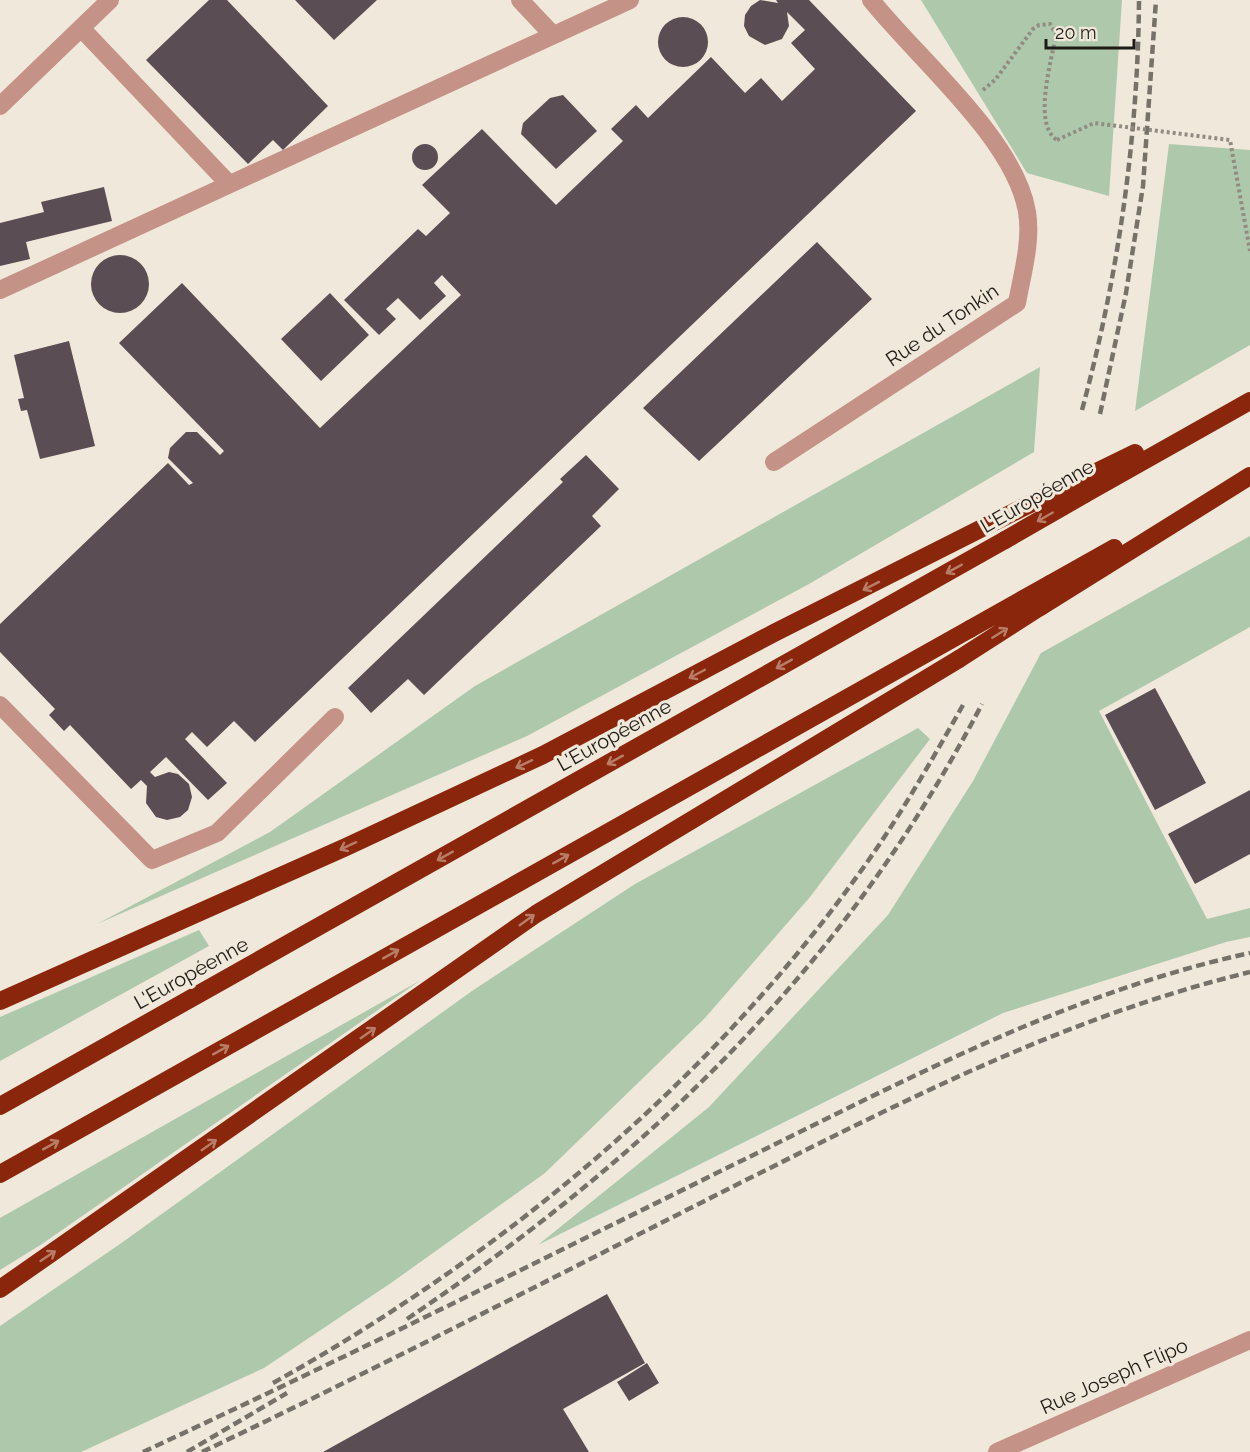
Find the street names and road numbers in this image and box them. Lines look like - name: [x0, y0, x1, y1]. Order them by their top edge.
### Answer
- street label: Rue du Tonkin: [881, 279, 1003, 371]
- street label: L'Européenne: [976, 454, 1098, 538]
- street label: L'Européenne: [553, 694, 676, 776]
- street label: L'Européenne: [130, 932, 253, 1014]
- street label: Rue Joseph Flipo: [1037, 1333, 1191, 1419]

